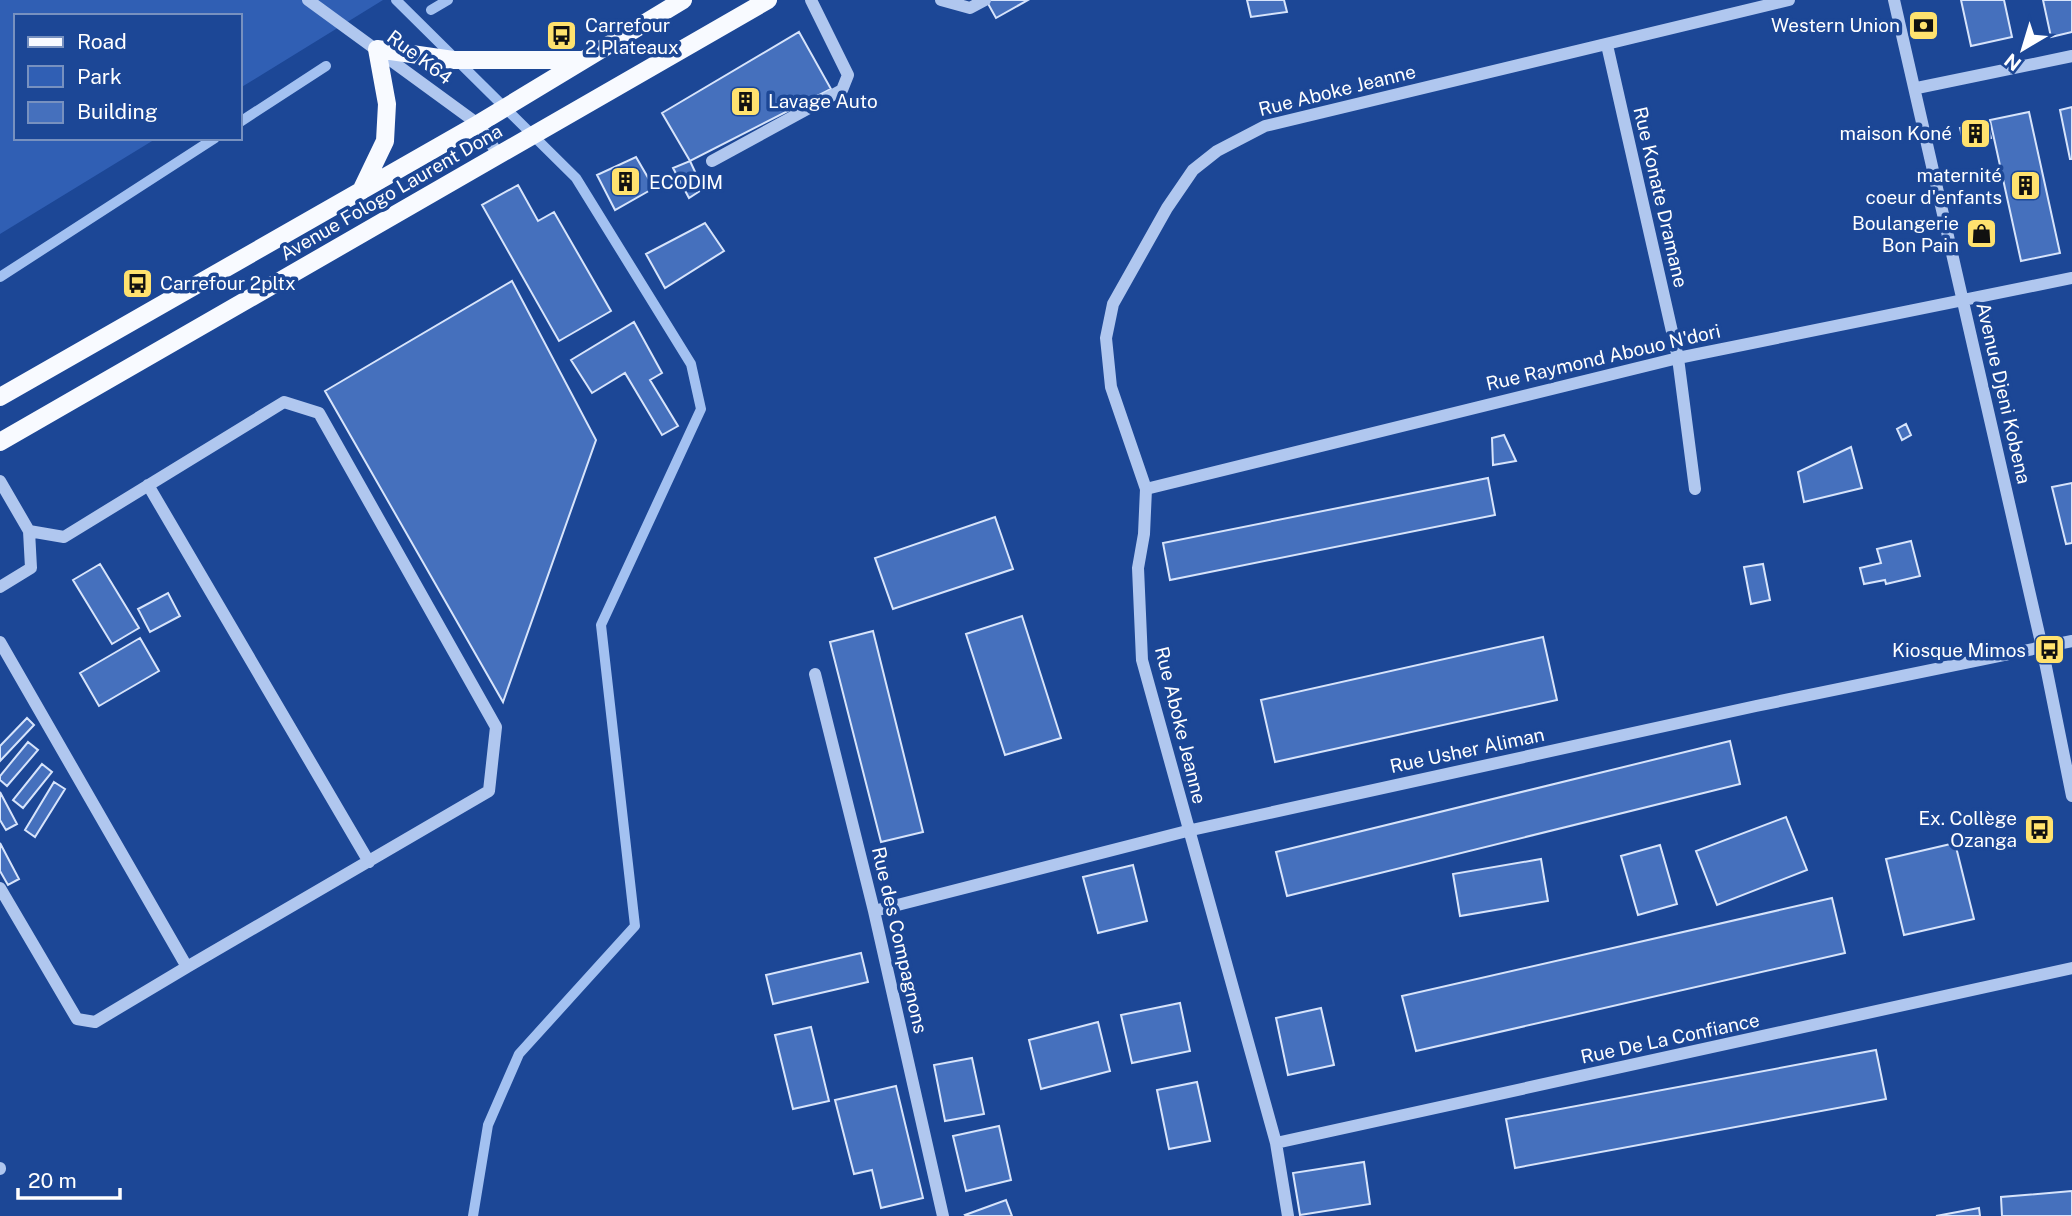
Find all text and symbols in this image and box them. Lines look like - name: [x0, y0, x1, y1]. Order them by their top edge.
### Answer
- bank icon: Western Union: [1906, 8, 1940, 42]
- legend: [14, 14, 242, 140]
- place label: Carrefour 2 Plateaux: [585, 14, 679, 58]
- place label: Western Union: [1771, 14, 1900, 36]
- north arrow: [1988, 14, 2058, 84]
- bus stop icon: Carrefour 2 Plateaux: [545, 19, 579, 53]
- street label: Rue K64: [383, 25, 457, 89]
- text: Road: [77, 29, 127, 54]
- text: N: [2000, 49, 2025, 76]
- street label: Rue Aboke Jeanne: [1256, 60, 1418, 120]
- text: Park: [77, 64, 122, 89]
- building icon: Lavage Auto: [728, 84, 762, 118]
- place label: Lavage Auto: [768, 90, 878, 112]
- text: Building: [77, 99, 158, 124]
- street label: Rue Konate Dramane: [1629, 104, 1693, 290]
- building icon: maison Koné: [1958, 116, 1992, 150]
- street label: Avenue Fologo Laurent Dona: [276, 119, 506, 265]
- place label: maison Koné: [1840, 122, 1952, 144]
- place label: maternité coeur d'enfants: [1866, 164, 2002, 208]
- building icon: ECODIM: [609, 165, 643, 199]
- building icon: maternité coeur d'enfants: [2008, 169, 2042, 203]
- place label: ECODIM: [649, 171, 723, 193]
- place label: Boulangerie Bon Pain: [1852, 212, 1959, 256]
- shop icon: Boulangerie Bon Pain: [1965, 217, 1999, 251]
- bus stop icon: Carrefour 2pltx: [120, 266, 154, 300]
- place label: Carrefour 2pltx: [160, 272, 296, 294]
- street label: Avenue Djeni Kobena: [1972, 300, 2036, 486]
- street label: Rue Raymond Abouo N'dori: [1484, 319, 1722, 395]
- bus stop icon: Kiosque Mimos: [2032, 633, 2066, 667]
- place label: Kiosque Mimos: [1892, 639, 2026, 661]
- street label: Rue Aboke Jeanne: [1151, 644, 1211, 806]
- street label: Rue Usher Aliman: [1388, 723, 1546, 777]
- place label: Ex. Collège Ozanga: [1918, 807, 2017, 851]
- bus stop icon: Ex. Collège Ozanga: [2023, 812, 2057, 846]
- street label: Rue des Compagnons: [868, 845, 932, 1035]
- street label: Rue De La Confiance: [1579, 1008, 1761, 1068]
- scale bar: [18, 1156, 119, 1200]
- text: 20 m: [28, 1168, 77, 1193]

